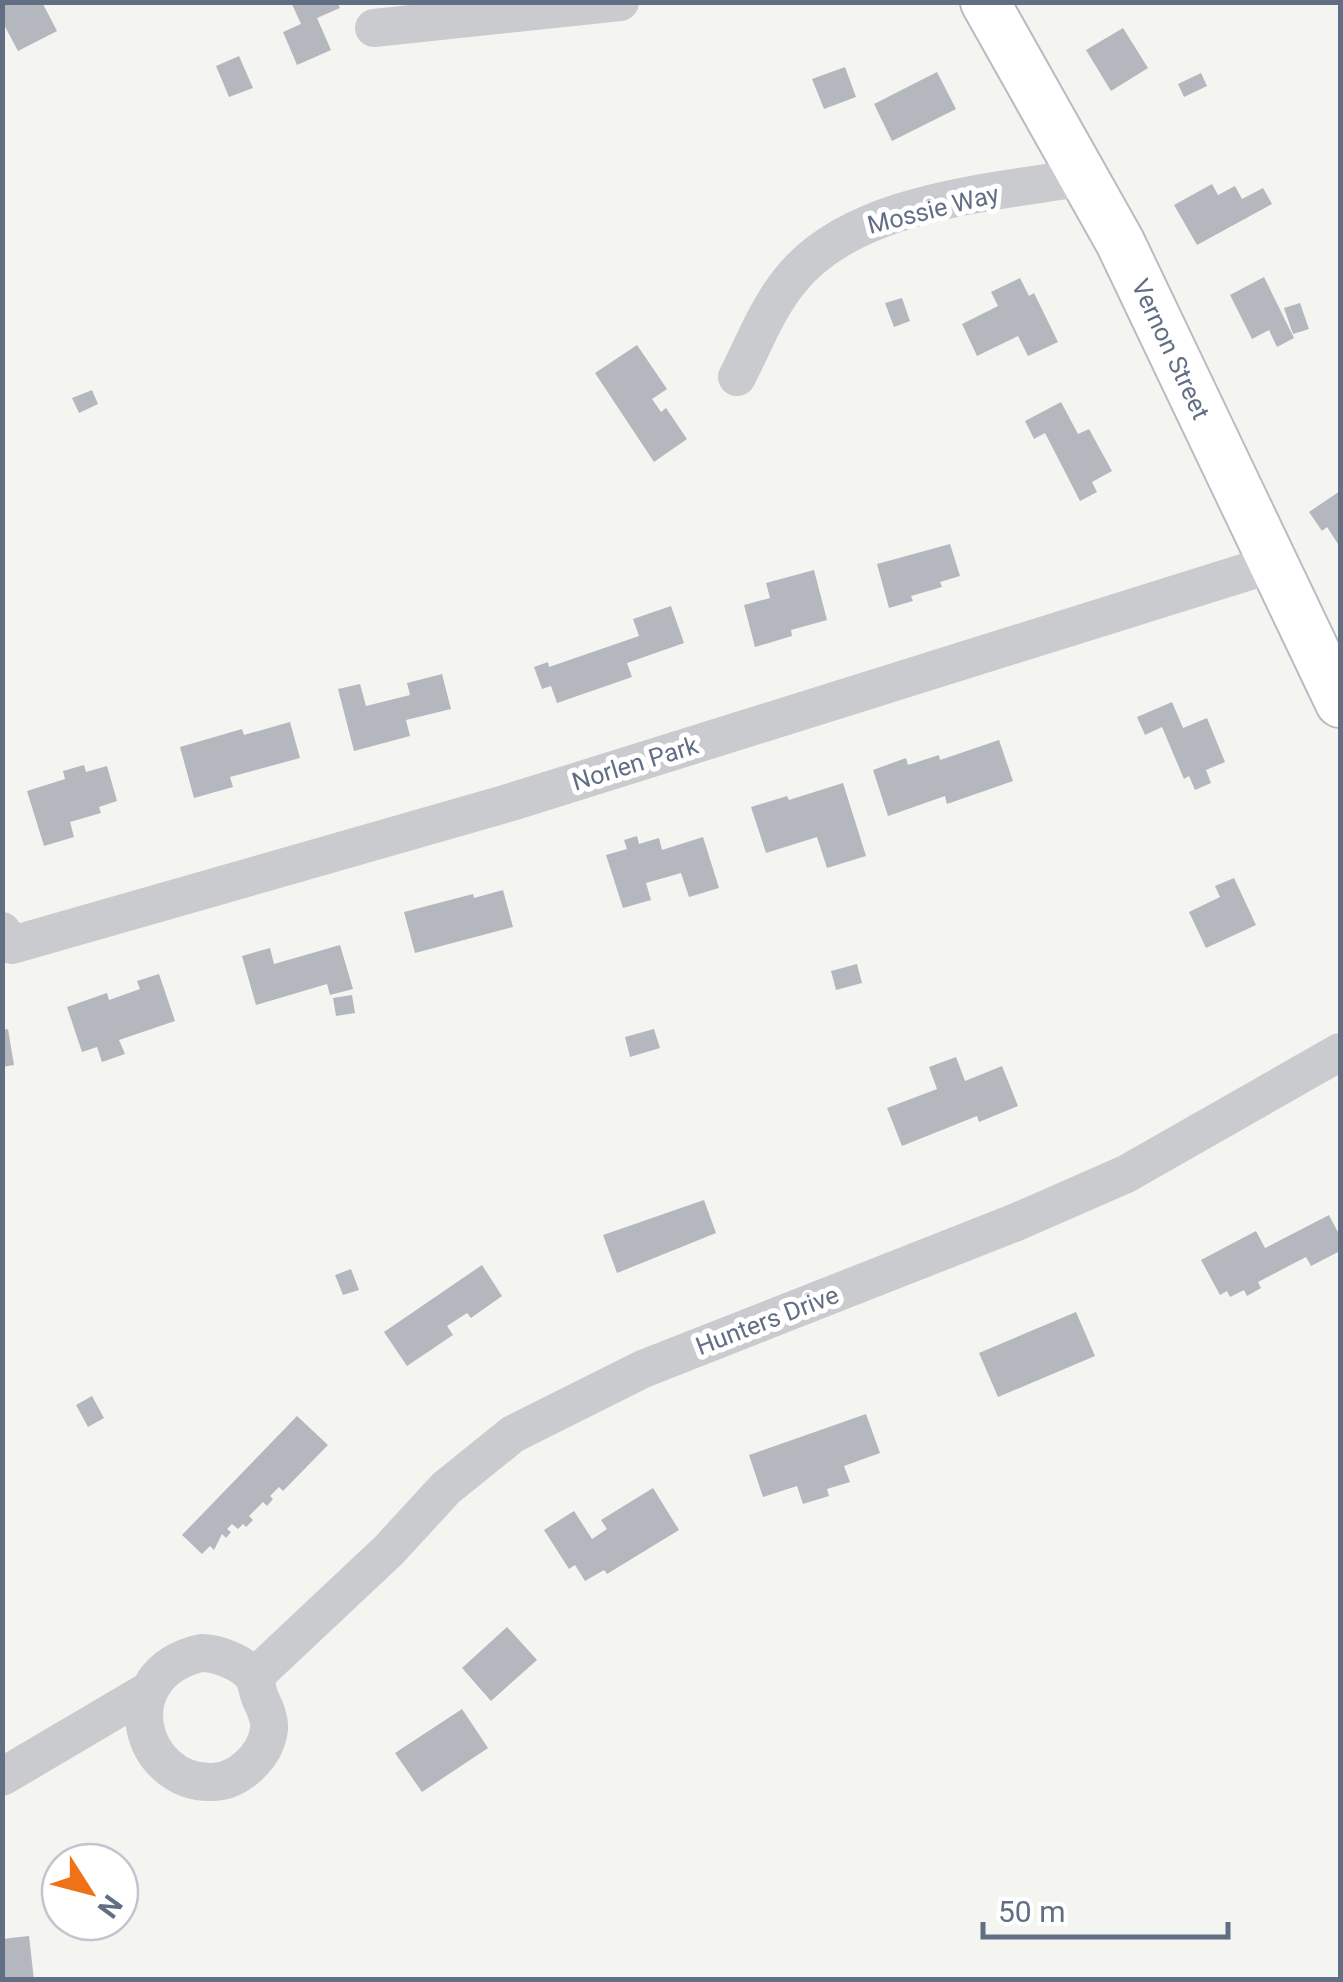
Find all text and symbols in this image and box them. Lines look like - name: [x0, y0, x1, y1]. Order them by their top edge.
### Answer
- street label: Mossie Way: [864, 179, 1002, 240]
- street label: Vernon Street: [1125, 275, 1216, 424]
- street label: Norlen Park: [569, 730, 702, 796]
- street label: Hunters Drive: [692, 1280, 843, 1361]
- north arrow: [40, 1842, 140, 1942]
- scale bar: [983, 1877, 1228, 1939]
- text: N: [91, 1889, 129, 1924]
- text: 50 m: [998, 1894, 1065, 1929]

